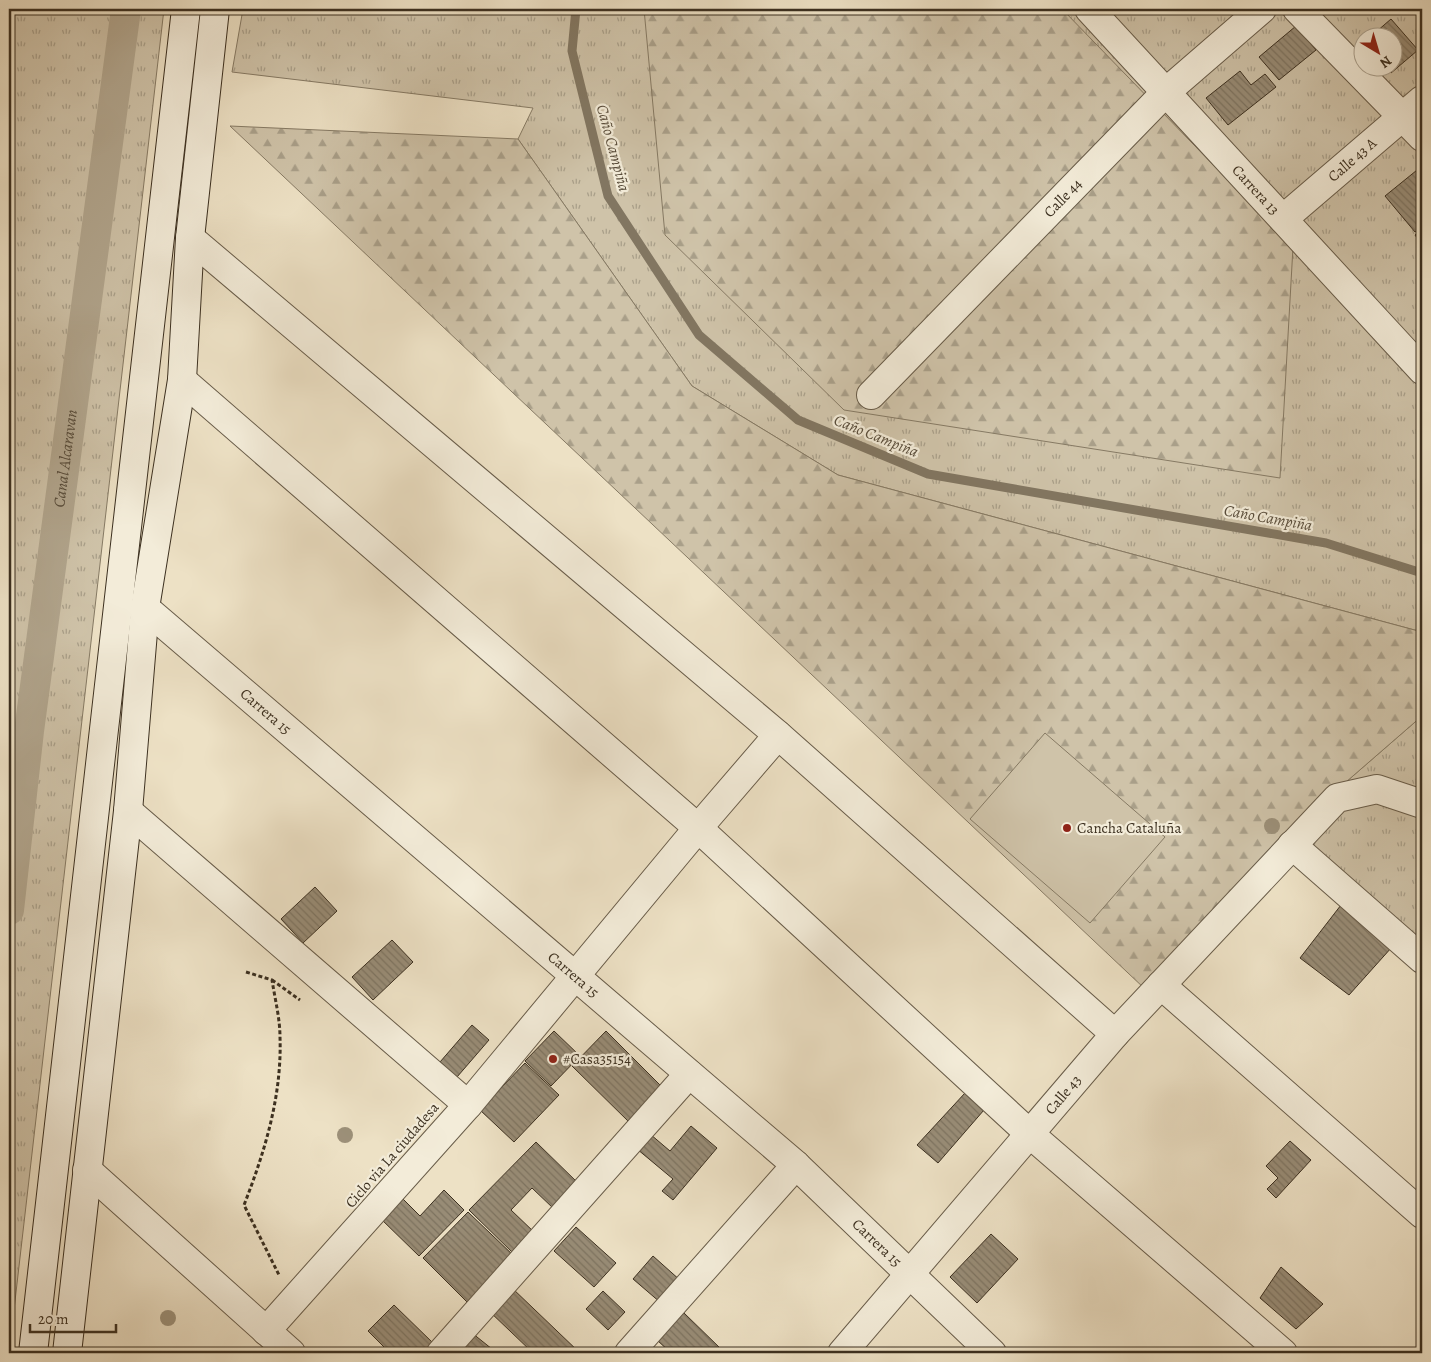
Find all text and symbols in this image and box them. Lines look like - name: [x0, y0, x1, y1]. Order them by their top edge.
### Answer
- north arrow: [1354, 28, 1404, 78]
- text: N: [1376, 51, 1396, 72]
- water label: Caño Campiña: [591, 102, 635, 195]
- street label: Calle 43 A: [1323, 133, 1381, 186]
- street label: Carrera 13: [1228, 160, 1284, 219]
- street label: Calle 44: [1039, 174, 1087, 222]
- water label: Canal Alcaravan: [48, 408, 83, 509]
- water label: Caño Campiña: [830, 409, 922, 463]
- water label: Caño Campiña: [1222, 499, 1314, 537]
- street label: Carrera 15: [236, 684, 296, 739]
- place label: Cancha Cataluña: [1077, 818, 1181, 838]
- marker: Cancha Cataluña: [1061, 822, 1073, 834]
- street label: Carrera 15: [544, 947, 603, 1002]
- place label: #Casa35154: [563, 1049, 631, 1069]
- marker: #Casa35154: [547, 1053, 559, 1065]
- street label: Calle 43: [1040, 1071, 1086, 1119]
- street label: Ciclo via La ciudadesa: [341, 1098, 443, 1212]
- street label: Carrera 15: [848, 1214, 906, 1271]
- scale bar: [30, 1302, 116, 1334]
- text: 20 m: [38, 1309, 69, 1329]

